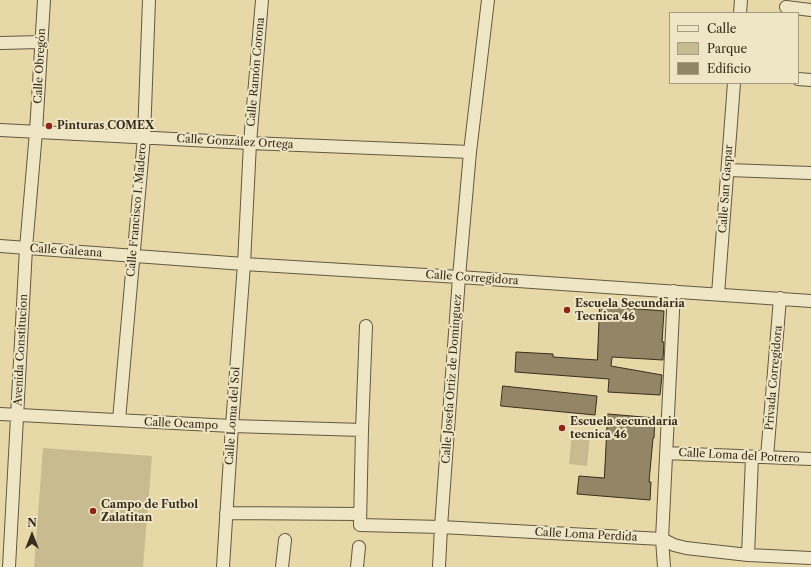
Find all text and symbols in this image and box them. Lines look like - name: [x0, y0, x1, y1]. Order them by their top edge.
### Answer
- legend: [669, 12, 799, 84]
- street label: Calle Ramón Corona: [245, 17, 267, 127]
- text: Calle: [707, 21, 736, 36]
- street label: Calle Obregón: [31, 28, 49, 104]
- text: Parque: [707, 41, 747, 56]
- text: Edificio: [707, 61, 751, 76]
- place label: Pinturas COMEX: [57, 119, 154, 133]
- marker: Pinturas COMEX: [44, 121, 54, 131]
- street label: Calle González Ortega: [176, 132, 294, 152]
- street label: Calle Francisco I. Madero: [125, 142, 149, 278]
- street label: Calle San Gaspar: [716, 144, 736, 234]
- street label: Calle Galeana: [29, 242, 103, 260]
- street label: Calle Corregidora: [425, 268, 519, 288]
- street label: Avenida Constitucion: [11, 294, 31, 406]
- street label: Calle Josefa Ortiz de Domínguez: [439, 294, 465, 464]
- place label: Escuela Secundaria Tecnica 46: [575, 297, 685, 323]
- marker: Escuela Secundaria Tecnica 46: [562, 305, 572, 315]
- street label: Privada Corregidora: [763, 325, 785, 431]
- street label: Calle Loma del Sol: [223, 366, 243, 466]
- street label: Calle Ocampo: [144, 415, 218, 433]
- place label: Escuela secundaria tecnica 46: [570, 415, 678, 441]
- marker: Escuela secundaria tecnica 46: [557, 423, 567, 433]
- street label: Calle Loma del Potrero: [678, 446, 800, 466]
- place label: Campo de Futbol Zalatitan: [101, 498, 198, 524]
- marker: Campo de Futbol Zalatitan: [88, 506, 98, 516]
- north arrow: [12, 515, 52, 555]
- text: N: [27, 516, 37, 530]
- street label: Calle Loma Perdida: [534, 526, 638, 544]

